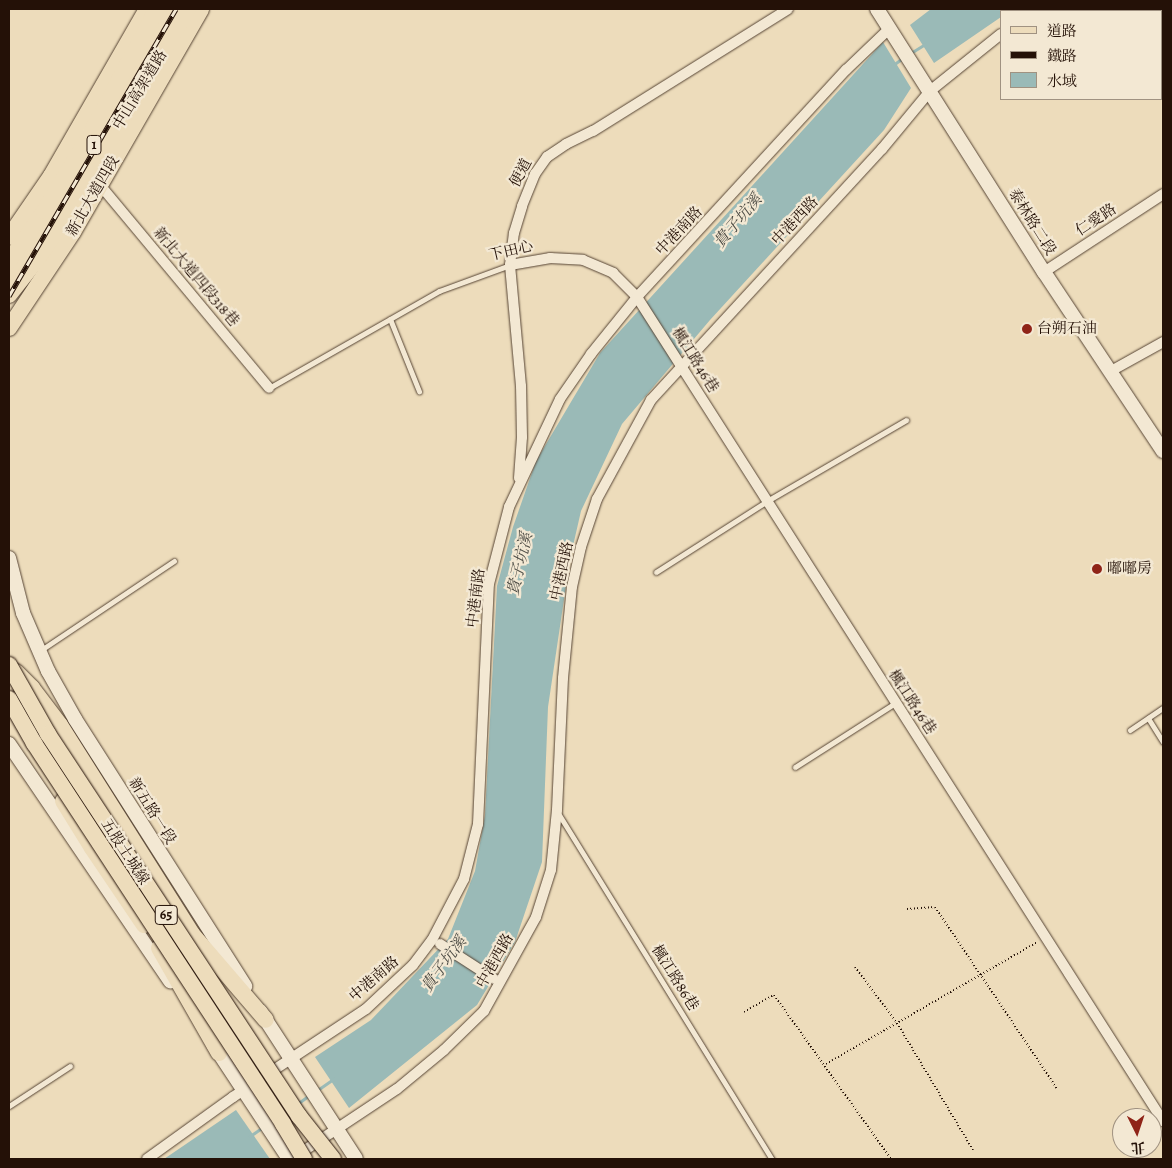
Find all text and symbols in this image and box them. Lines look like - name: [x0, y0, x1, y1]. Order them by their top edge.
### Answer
- legend: [1000, 10, 1162, 100]
- text: 道路: [1047, 21, 1077, 41]
- text: 鐵路: [1047, 46, 1077, 66]
- street label: 中山高架道路: [109, 47, 171, 133]
- text: 水域: [1047, 71, 1077, 91]
- road number: 1: [85, 134, 103, 156]
- street label: 新北大道四段: [63, 153, 123, 239]
- street label: 便道: [506, 156, 536, 190]
- street label: 泰林路二段: [1004, 185, 1060, 259]
- water label: 貴子坑溪: [710, 190, 766, 252]
- street label: 中港西路: [768, 193, 822, 249]
- street label: 仁愛路: [1072, 200, 1120, 240]
- street label: 中港南路: [652, 203, 706, 259]
- street label: 新北大道四段318巷: [149, 224, 243, 330]
- street label: 下田心: [487, 237, 535, 265]
- place label: 台朔石油: [1037, 320, 1097, 338]
- marker: 台朔石油: [1021, 323, 1033, 335]
- street label: 楓江路46巷: [668, 324, 722, 396]
- water label: 貴子坑溪: [503, 531, 537, 597]
- street label: 中港西路: [547, 540, 577, 602]
- place label: 嘟嘟房: [1107, 560, 1152, 578]
- marker: 嘟嘟房: [1091, 563, 1103, 575]
- street label: 中港南路: [463, 567, 489, 629]
- street label: 楓江路46巷: [884, 666, 940, 738]
- street label: 新五路一段: [124, 774, 180, 848]
- street label: 五股土城線: [97, 816, 153, 888]
- road number: 65: [154, 904, 178, 926]
- street label: 中港西路: [473, 930, 517, 992]
- water label: 貴子坑溪: [417, 932, 471, 996]
- street label: 楓江路86巷: [648, 942, 702, 1014]
- street label: 中港南路: [345, 953, 403, 1005]
- north arrow: [1112, 1108, 1162, 1158]
- text: 北: [1130, 1137, 1146, 1157]

